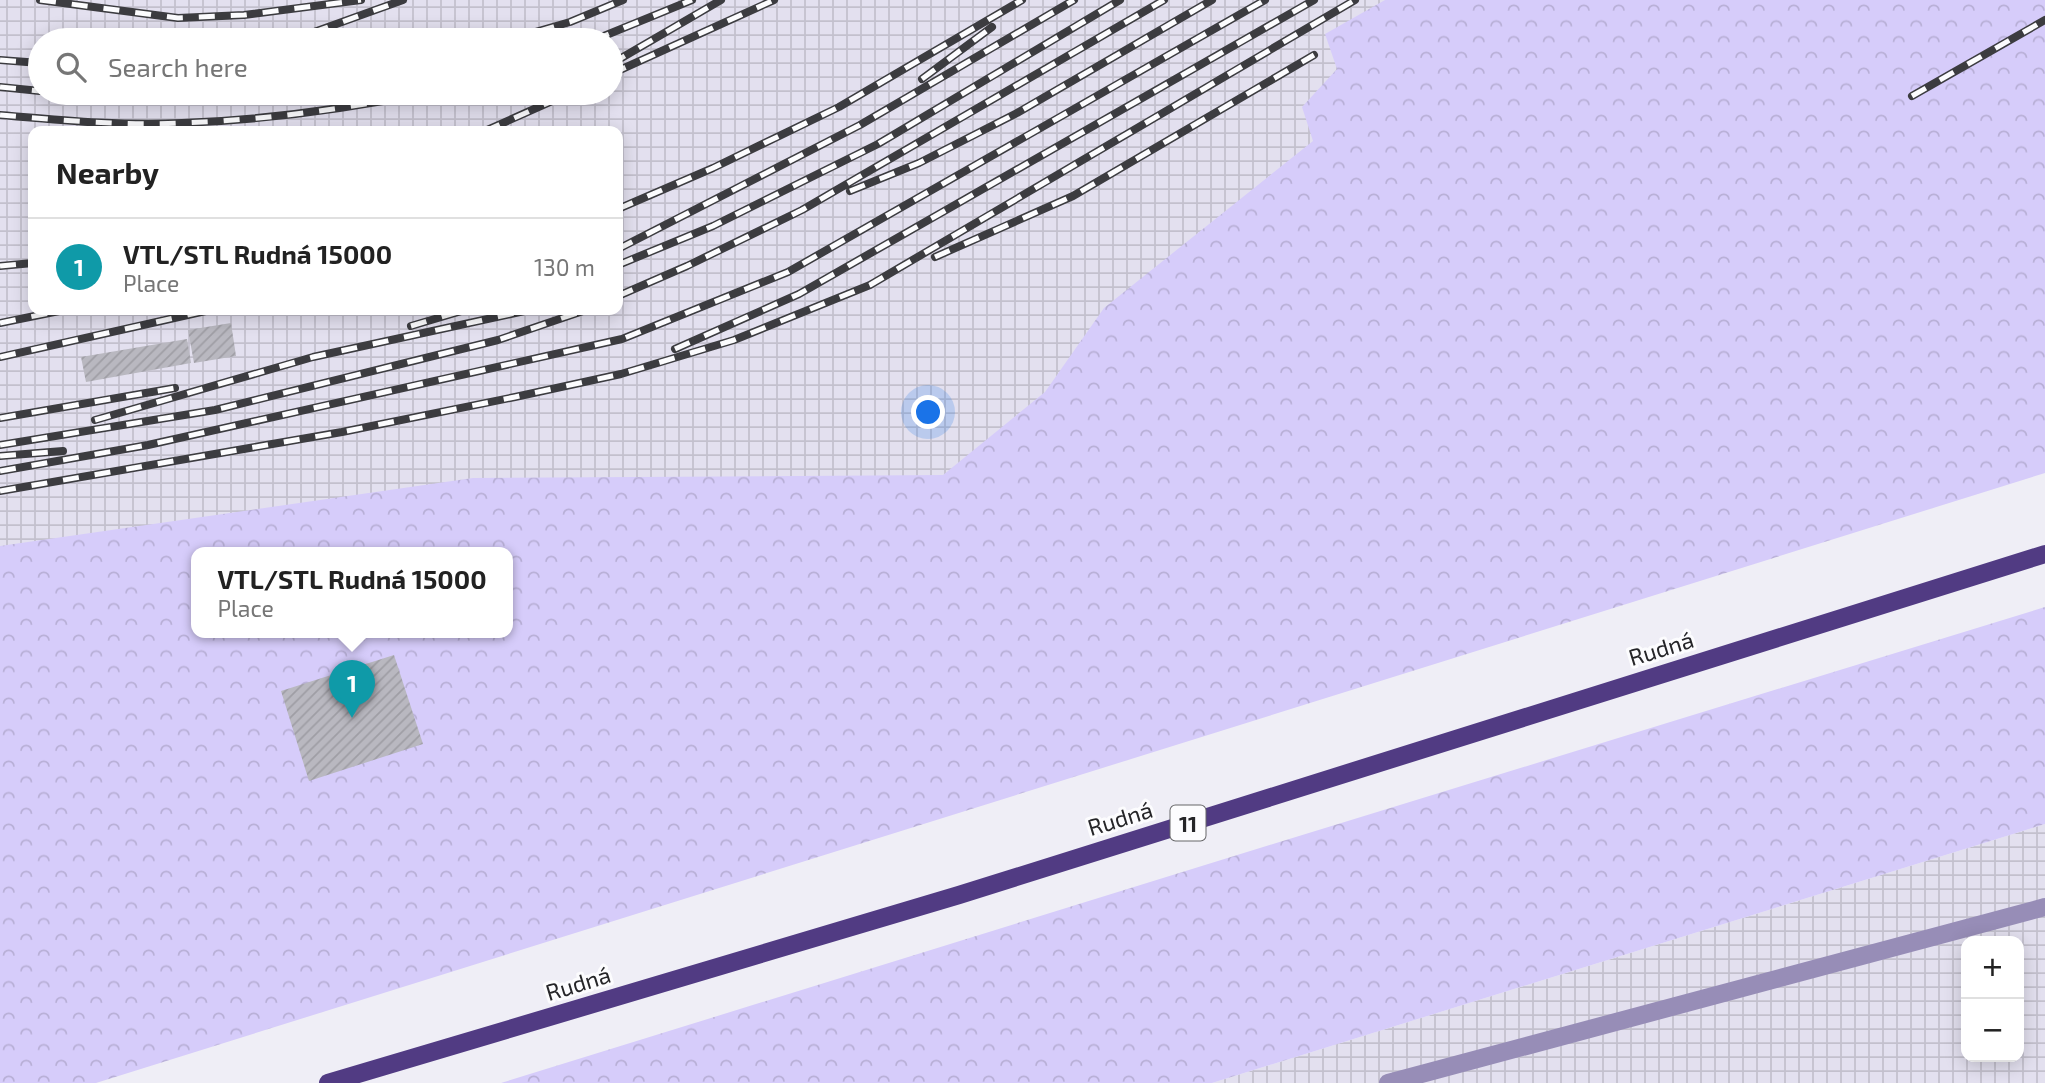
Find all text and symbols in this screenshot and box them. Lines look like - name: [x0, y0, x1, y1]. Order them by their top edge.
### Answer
- search box: [28, 28, 623, 105]
- icon: search: [52, 48, 90, 86]
- text: Search here: [108, 51, 248, 82]
- text: Nearby: [56, 154, 159, 190]
- text: VTL/STL Rudná 15000: [123, 238, 392, 269]
- text: 1: [74, 253, 84, 281]
- text: 130 m: [534, 253, 595, 281]
- text: Place: [123, 269, 179, 297]
- your location: [911, 395, 945, 429]
- popup: [191, 547, 513, 638]
- text: VTL/STL Rudná 15000: [217, 563, 487, 594]
- text: Place: [217, 594, 274, 622]
- street label: Rudná: [1625, 625, 1697, 671]
- pin: 1: [329, 660, 375, 718]
- street label: Rudná: [1084, 795, 1156, 841]
- road number: 11: [1170, 806, 1206, 840]
- map controls: [1961, 936, 2024, 1062]
- button: +: [1961, 936, 2024, 999]
- street label: Rudná: [542, 960, 614, 1006]
- button: −: [1961, 999, 2024, 1062]

